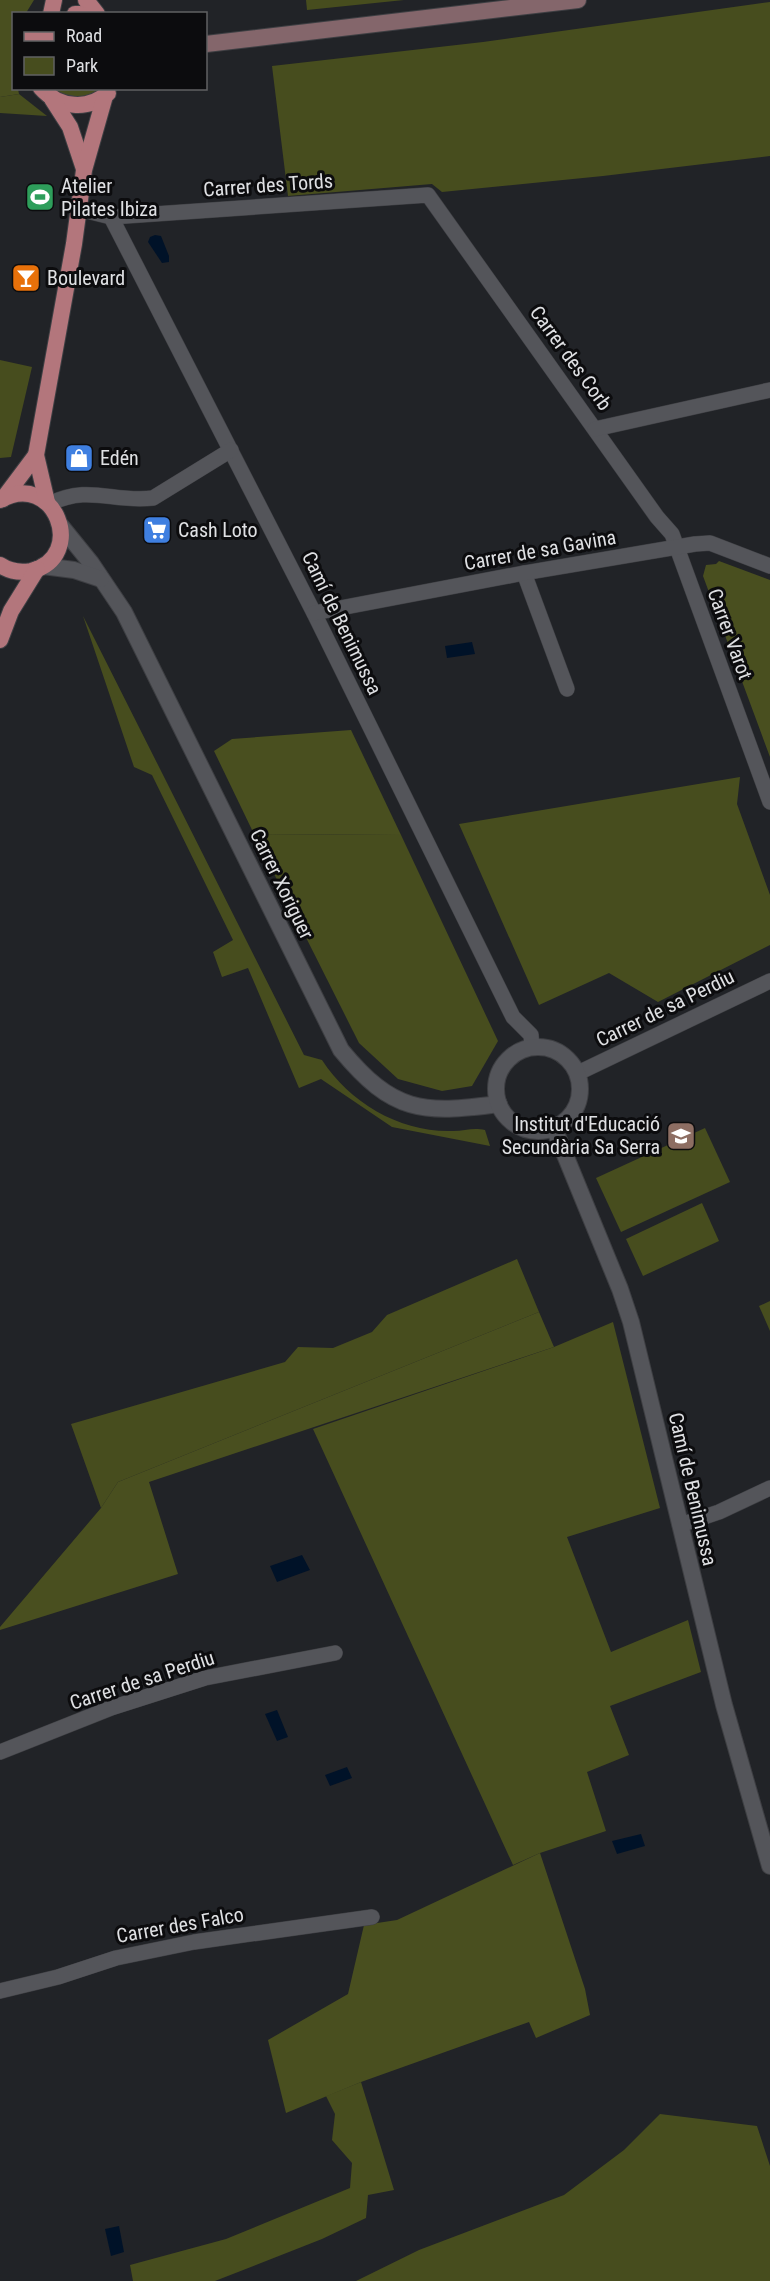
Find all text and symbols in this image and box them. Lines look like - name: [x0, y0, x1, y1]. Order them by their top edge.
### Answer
- legend: [12, 12, 207, 90]
- text: Road: [66, 25, 102, 46]
- text: Park: [66, 55, 98, 76]
- street label: Carrer des Tords: [202, 168, 334, 202]
- place label: Atelier Pilates Ibiza: [61, 174, 158, 221]
- sports icon: Atelier Pilates Ibiza: [24, 181, 56, 213]
- bar icon: Boulevard: [10, 262, 42, 294]
- place label: Boulevard: [47, 266, 125, 290]
- street label: Carrer des Corb: [525, 301, 617, 415]
- shop icon: Edén: [63, 442, 95, 474]
- place label: Edén: [100, 446, 139, 470]
- supermarket icon: Cash Loto: [141, 514, 173, 546]
- place label: Cash Loto: [178, 518, 258, 542]
- street label: Carrer de sa Gavina: [462, 525, 618, 575]
- street label: Camí de Benimussa: [297, 548, 387, 698]
- street label: Carrer Varot: [702, 585, 758, 683]
- street label: Carrer Xoriguer: [245, 825, 319, 943]
- street label: Carrer de sa Perdiu: [592, 964, 738, 1052]
- place label: Institut d'Educació Secundària Sa Serra: [502, 1112, 660, 1159]
- school or university icon: Institut d'Educació Secundària Sa Serra: [665, 1120, 697, 1152]
- street label: Camí de Benimussa: [664, 1410, 722, 1568]
- street label: Carrer de sa Perdiu: [67, 1645, 217, 1715]
- street label: Carrer des Falco: [115, 1902, 245, 1948]

